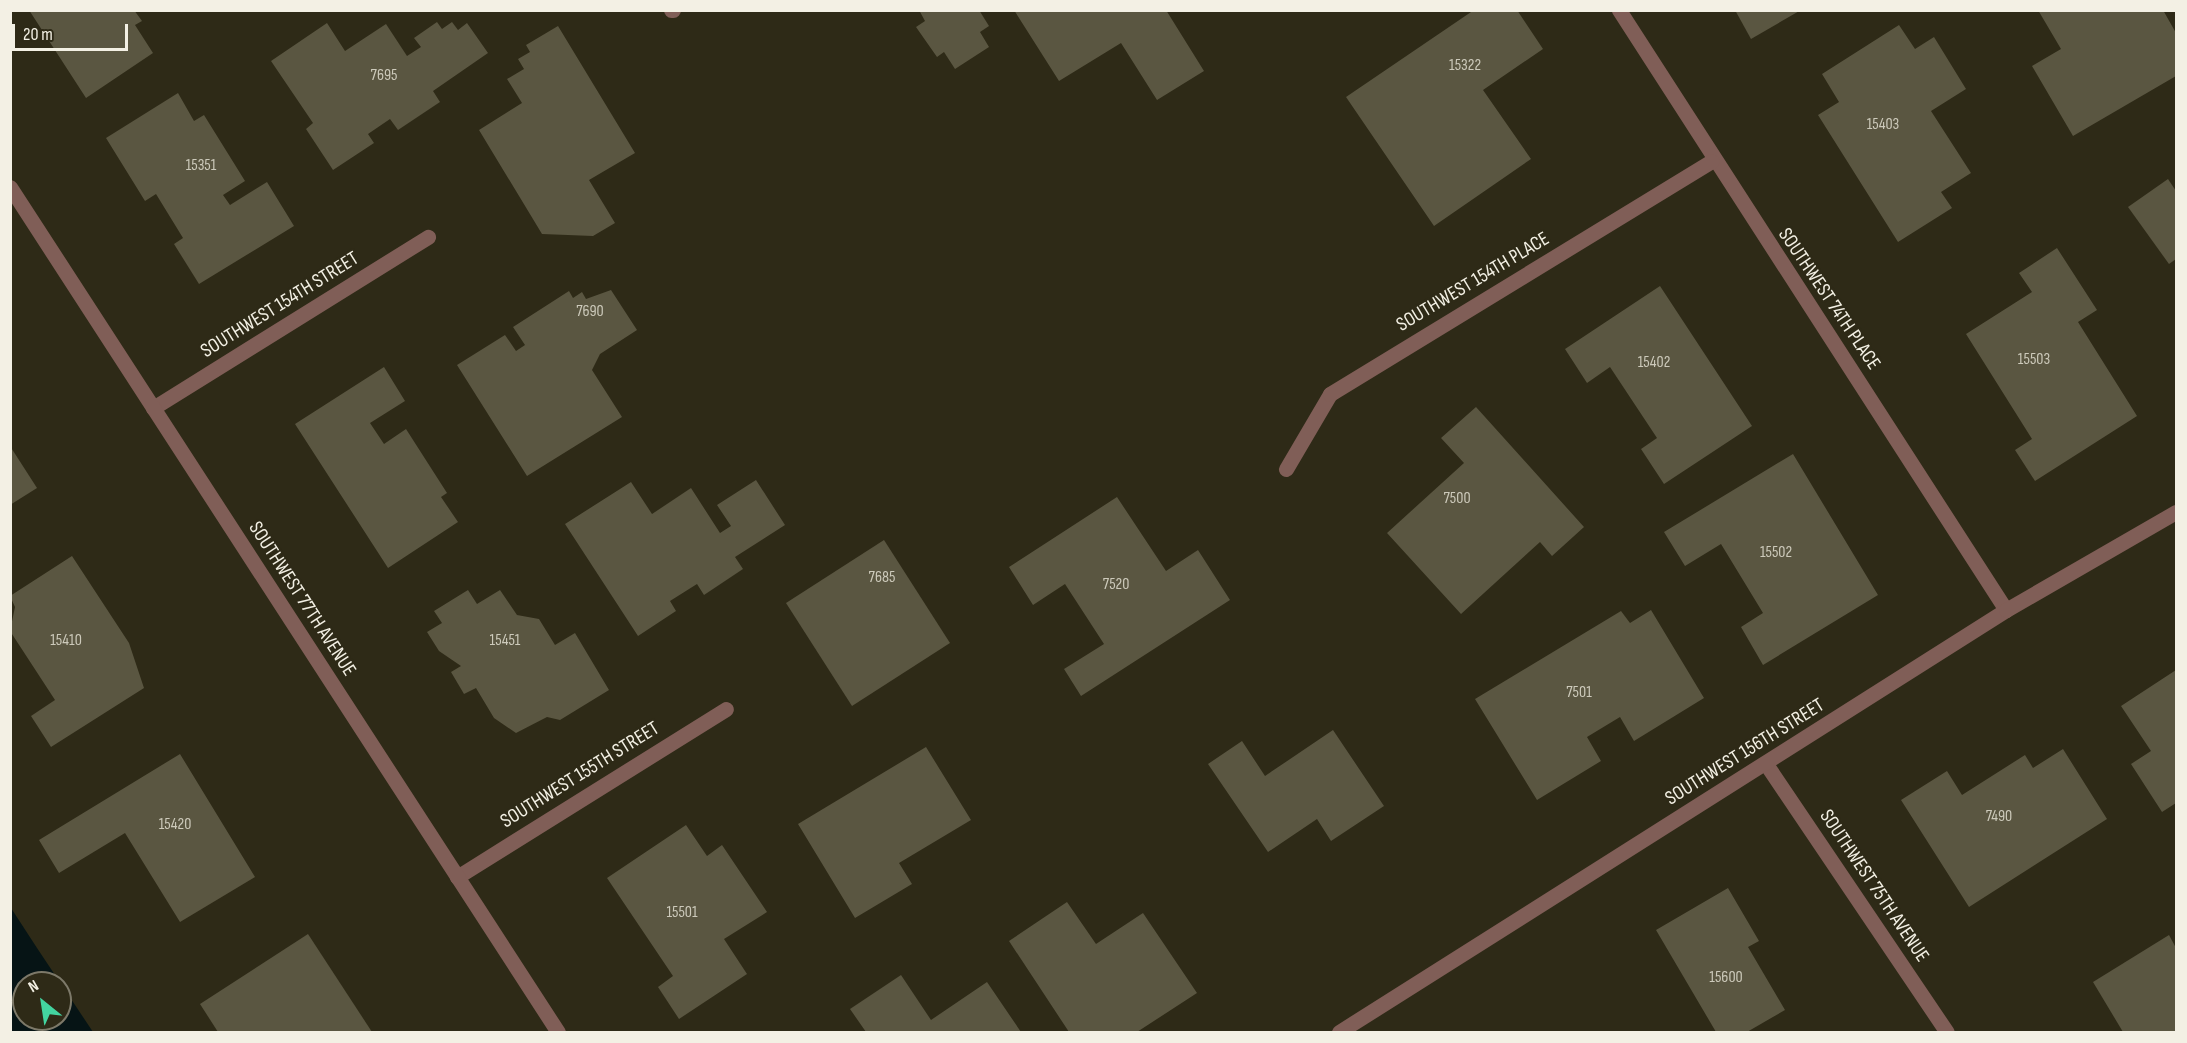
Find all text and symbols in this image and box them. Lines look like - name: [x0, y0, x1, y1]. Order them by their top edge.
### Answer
- scale bar: [15, 12, 130, 50]
- text: 20 m: [23, 24, 53, 45]
- house number: 15322: [1449, 56, 1481, 76]
- house number: 7695: [371, 66, 397, 86]
- house number: 15403: [1867, 115, 1899, 135]
- house number: 15351: [186, 156, 216, 176]
- street label: SOUTHWEST 74TH PLACE: [1773, 224, 1885, 374]
- street label: SOUTHWEST 154TH PLACE: [1392, 227, 1554, 337]
- street label: SOUTHWEST 154TH STREET: [197, 247, 363, 363]
- house number: 7690: [576, 302, 604, 322]
- house number: 15503: [2018, 350, 2050, 370]
- house number: 15402: [1638, 353, 1670, 373]
- house number: 7500: [1443, 489, 1471, 509]
- street label: SOUTHWEST 77TH AVENUE: [243, 517, 361, 681]
- house number: 15502: [1760, 543, 1792, 563]
- house number: 7685: [869, 568, 895, 588]
- house number: 7520: [1103, 575, 1129, 595]
- house number: 15410: [50, 631, 82, 651]
- house number: 15451: [490, 631, 520, 651]
- house number: 7501: [1566, 683, 1592, 703]
- street label: SOUTHWEST 156TH STREET: [1661, 693, 1829, 811]
- street label: SOUTHWEST 155TH STREET: [496, 716, 664, 834]
- street label: SOUTHWEST 75TH AVENUE: [1814, 805, 1934, 967]
- house number: 7490: [1986, 807, 2012, 827]
- house number: 15420: [159, 815, 191, 835]
- house number: 15501: [666, 903, 698, 923]
- house number: 15600: [1709, 968, 1743, 988]
- north arrow: [12, 971, 72, 1031]
- text: N: [25, 976, 42, 997]

